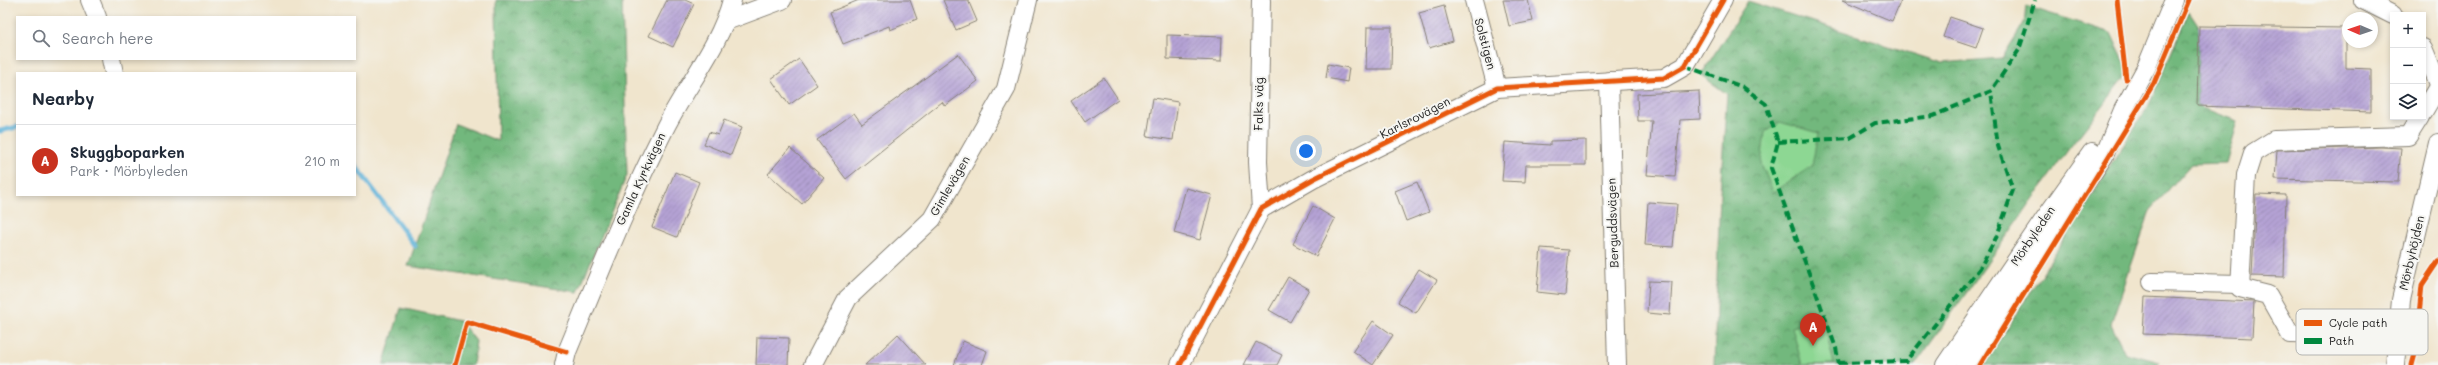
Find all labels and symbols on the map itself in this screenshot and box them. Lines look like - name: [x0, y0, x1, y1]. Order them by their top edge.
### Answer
- north arrow: [2342, 12, 2378, 48]
- street label: Solstigen: [1471, 16, 1501, 71]
- street label: Falks väg: [1250, 77, 1266, 131]
- street label: Karlsrovägen: [1377, 92, 1453, 142]
- street label: Gamla Kyrkvägen: [612, 130, 669, 228]
- your location: [1296, 141, 1316, 161]
- street label: Gimlevägen: [925, 153, 973, 218]
- street label: Berguddsvägen: [1602, 178, 1622, 268]
- street label: Mörbyleden: [2006, 202, 2058, 268]
- street label: Mörbyhöjden: [2395, 214, 2427, 292]
- legend: [2296, 309, 2428, 355]
- pin: A: [1800, 313, 1826, 346]
- text: Cycle path: [2329, 315, 2387, 330]
- text: Path: [2329, 333, 2354, 348]

